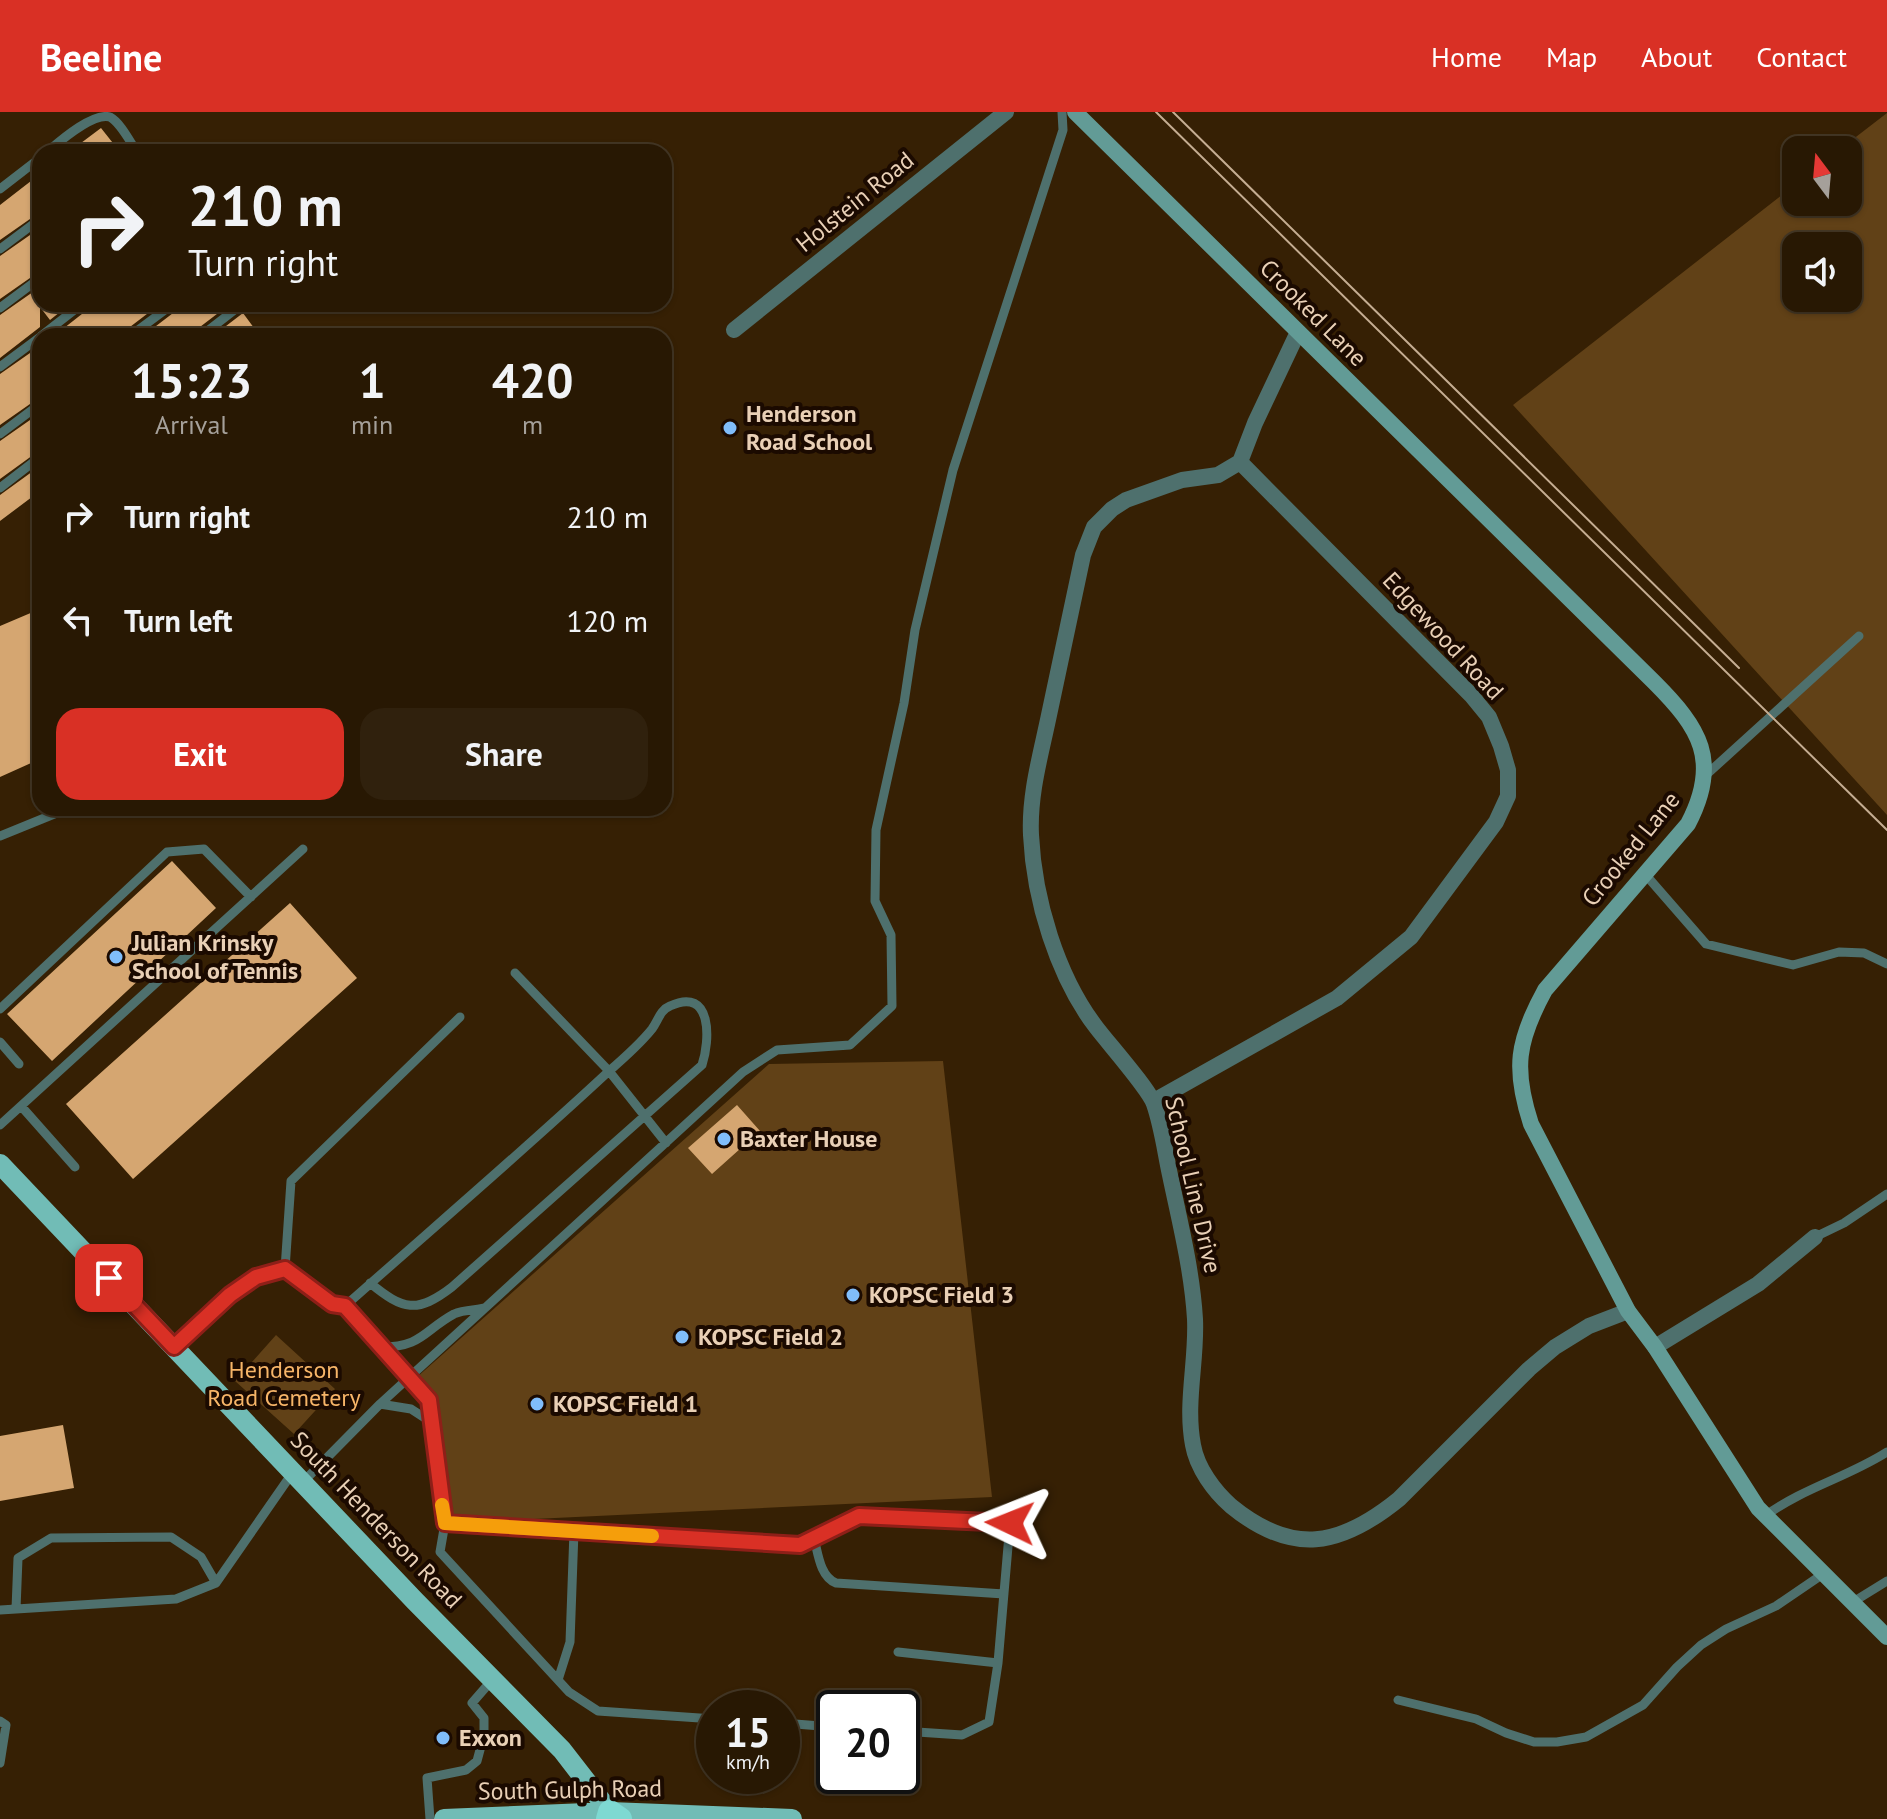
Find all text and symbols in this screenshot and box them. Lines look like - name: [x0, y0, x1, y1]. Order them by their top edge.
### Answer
- text: Beeline: [40, 32, 162, 81]
- text: Home: [1431, 38, 1502, 75]
- text: Map: [1546, 38, 1597, 75]
- text: About: [1641, 38, 1712, 75]
- text: Contact: [1756, 38, 1847, 75]
- north arrow: [1782, 136, 1862, 216]
- map controls: [1782, 136, 1862, 312]
- street label: Holstein Road: [789, 145, 920, 259]
- text: 210 m: [188, 169, 343, 241]
- icon: right: [56, 176, 160, 280]
- button: sound: [1782, 232, 1862, 312]
- text: Turn right: [188, 239, 338, 286]
- street label: Crooked Lane: [1253, 253, 1373, 373]
- text: 15:23: [131, 349, 252, 411]
- text: 1: [358, 349, 386, 411]
- text: 420: [492, 349, 573, 411]
- place label: Henderson Road School: [746, 398, 873, 457]
- text: Arrival: [155, 408, 228, 441]
- text: min: [351, 408, 393, 441]
- text: m: [522, 408, 543, 441]
- marker: Henderson Road School: [721, 419, 739, 437]
- icon: right: [56, 494, 100, 538]
- text: Turn right: [124, 497, 250, 536]
- text: 210 m: [567, 497, 648, 536]
- street label: Edgewood Road: [1376, 565, 1511, 706]
- icon: left: [56, 598, 100, 642]
- text: Turn left: [124, 601, 232, 640]
- text: 120 m: [567, 601, 648, 640]
- button: Exit: [56, 708, 344, 800]
- button: Share: [360, 708, 648, 800]
- street label: Crooked Lane: [1575, 785, 1686, 912]
- place label: Julian Krinsky School of Tennis: [131, 927, 298, 986]
- marker: Julian Krinsky School of Tennis: [107, 948, 125, 966]
- street label: School Line Drive: [1158, 1094, 1229, 1276]
- place label: Baxter House: [740, 1123, 877, 1154]
- marker: Baxter House: [715, 1130, 733, 1148]
- pin: [75, 1244, 143, 1312]
- icon: arrive: [87, 1256, 131, 1300]
- place label: KOPSC Field 3: [869, 1279, 1014, 1310]
- marker: KOPSC Field 3: [844, 1286, 862, 1304]
- place label: KOPSC Field 2: [698, 1321, 843, 1352]
- marker: KOPSC Field 2: [673, 1328, 691, 1346]
- park label: Henderson Road Cemetery: [207, 1354, 361, 1413]
- place label: KOPSC Field 1: [553, 1388, 698, 1419]
- marker: KOPSC Field 1: [528, 1395, 546, 1413]
- street label: South Henderson Road: [284, 1425, 469, 1615]
- position arrow: [968, 1481, 1052, 1565]
- speed limit sign: 20: [816, 1690, 920, 1794]
- text: 15: [725, 1706, 771, 1758]
- place label: Exxon: [459, 1722, 522, 1753]
- marker: Exxon: [434, 1729, 452, 1747]
- text: km/h: [726, 1749, 770, 1775]
- street label: South Gulph Road: [478, 1772, 662, 1807]

